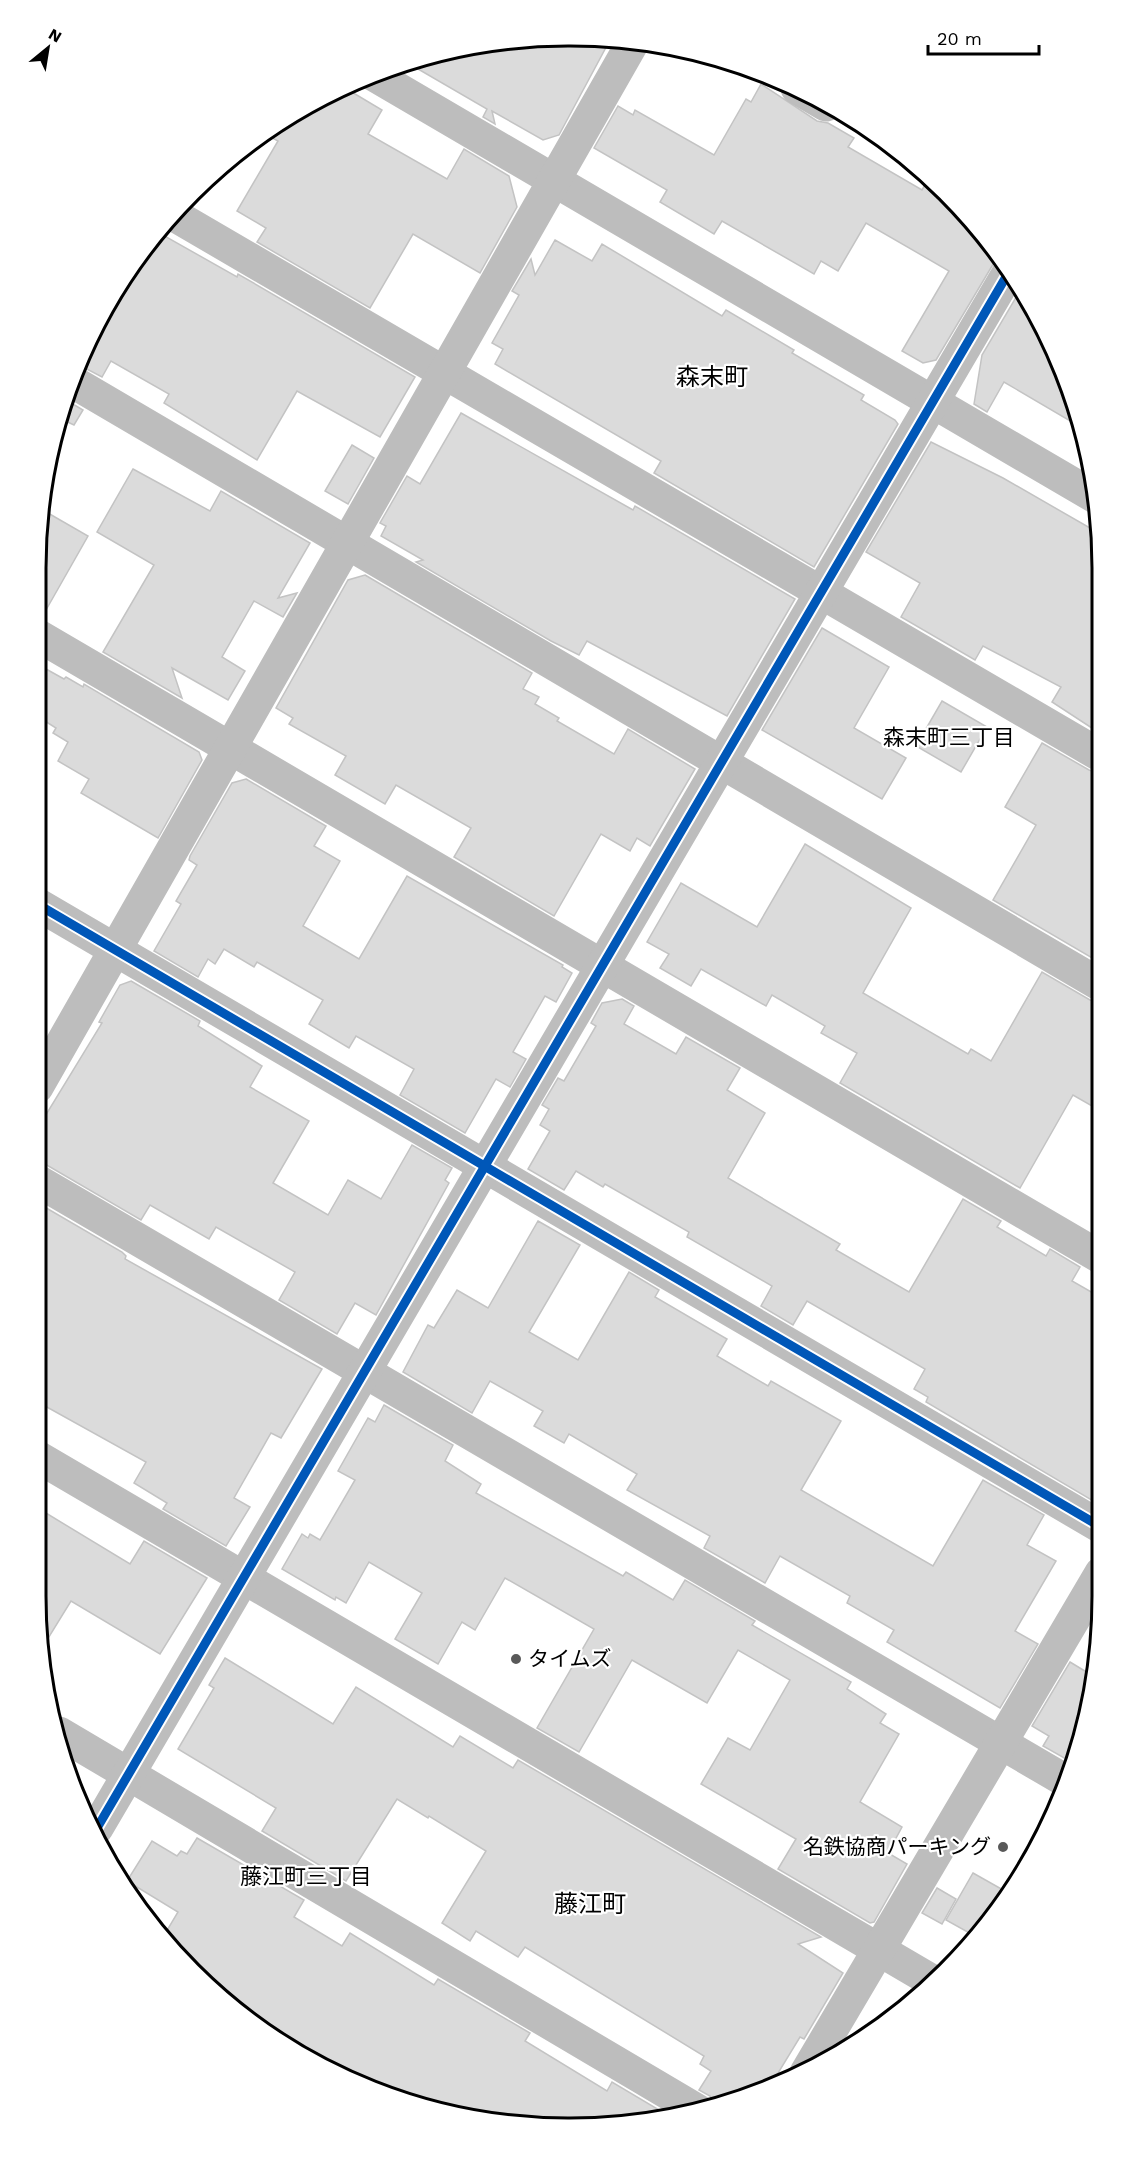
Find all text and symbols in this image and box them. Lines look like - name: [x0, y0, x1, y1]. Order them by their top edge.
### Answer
- north arrow: [18, 18, 78, 78]
- scale bar: [928, 18, 1039, 56]
- text: N: [45, 24, 65, 47]
- text: 20 m: [937, 28, 982, 49]
- district label: 森末町: [676, 363, 748, 391]
- district label: 森末町三丁目: [883, 725, 1015, 750]
- place label: タイムズ: [528, 1646, 612, 1671]
- marker: タイムズ: [509, 1652, 523, 1666]
- place label: 名鉄協商パーキング: [803, 1834, 991, 1859]
- marker: 名鉄協商パーキング: [996, 1840, 1010, 1854]
- district label: 藤江町三丁目: [240, 1864, 372, 1889]
- district label: 藤江町: [554, 1890, 626, 1918]

